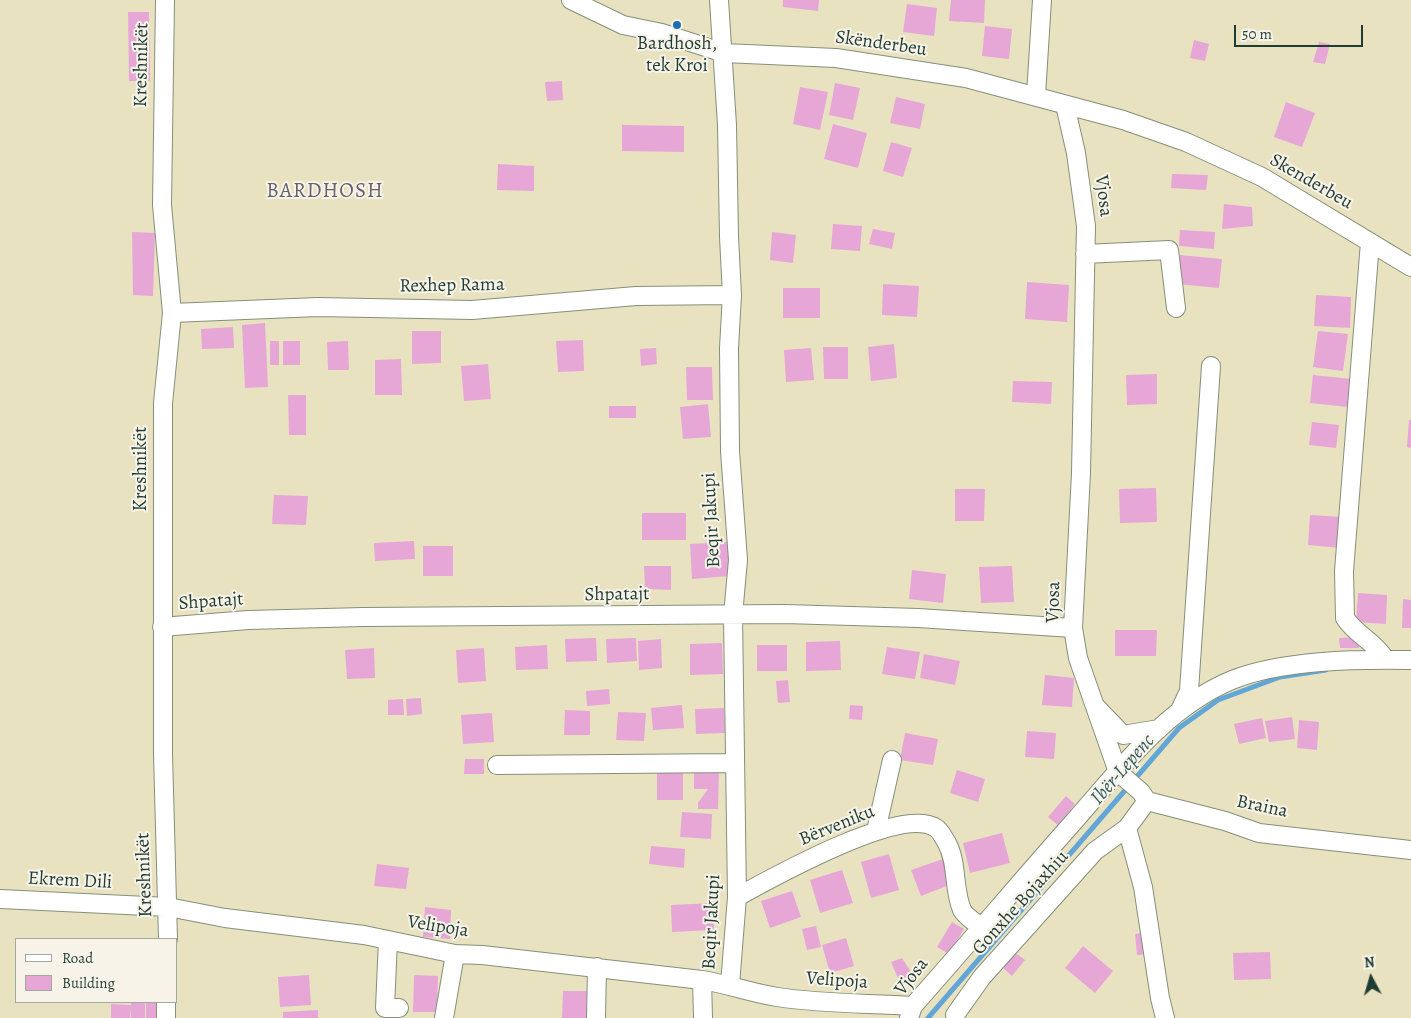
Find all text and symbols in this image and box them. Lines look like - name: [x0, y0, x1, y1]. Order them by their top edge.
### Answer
- scale bar: [1236, 15, 1365, 47]
- marker: Bardhosh, tek Kroi: [671, 19, 683, 31]
- street label: Kreshnikët: [130, 22, 154, 108]
- text: 50 m: [1242, 24, 1272, 44]
- street label: Skënderbeu: [834, 26, 928, 62]
- place label: Bardhosh, tek Kroi: [637, 33, 717, 77]
- street label: Skenderbeu: [1265, 149, 1357, 215]
- street label: Vjosa: [1089, 174, 1117, 218]
- district label: BARDHOSH: [265, 179, 385, 205]
- street label: Rexhep Rama: [399, 274, 505, 298]
- street label: Kreshnikët: [130, 427, 152, 511]
- street label: Beqir Jakupi: [698, 472, 726, 568]
- street label: Vjosa: [1042, 581, 1066, 623]
- street label: Shpatajt: [584, 583, 650, 607]
- street label: Shpatajt: [178, 588, 244, 616]
- water label: Ibër-Lepenc: [1086, 730, 1160, 810]
- street label: Braina: [1234, 790, 1290, 824]
- street label: Bërveniku: [796, 801, 878, 851]
- street label: Kreshnikët: [132, 832, 158, 918]
- street label: Gonxhe Bojaxhiu: [968, 846, 1074, 960]
- street label: Ekrem Dili: [27, 867, 113, 895]
- street label: Beqir Jakupi: [698, 874, 726, 970]
- street label: Velipoja: [406, 911, 470, 943]
- legend: [15, 938, 178, 1003]
- text: Road: [62, 948, 93, 968]
- north arrow: [1346, 953, 1396, 1003]
- text: N: [1363, 953, 1375, 973]
- street label: Vjosa: [890, 954, 934, 1000]
- street label: Velipoja: [805, 967, 869, 995]
- text: Building: [62, 973, 115, 993]

